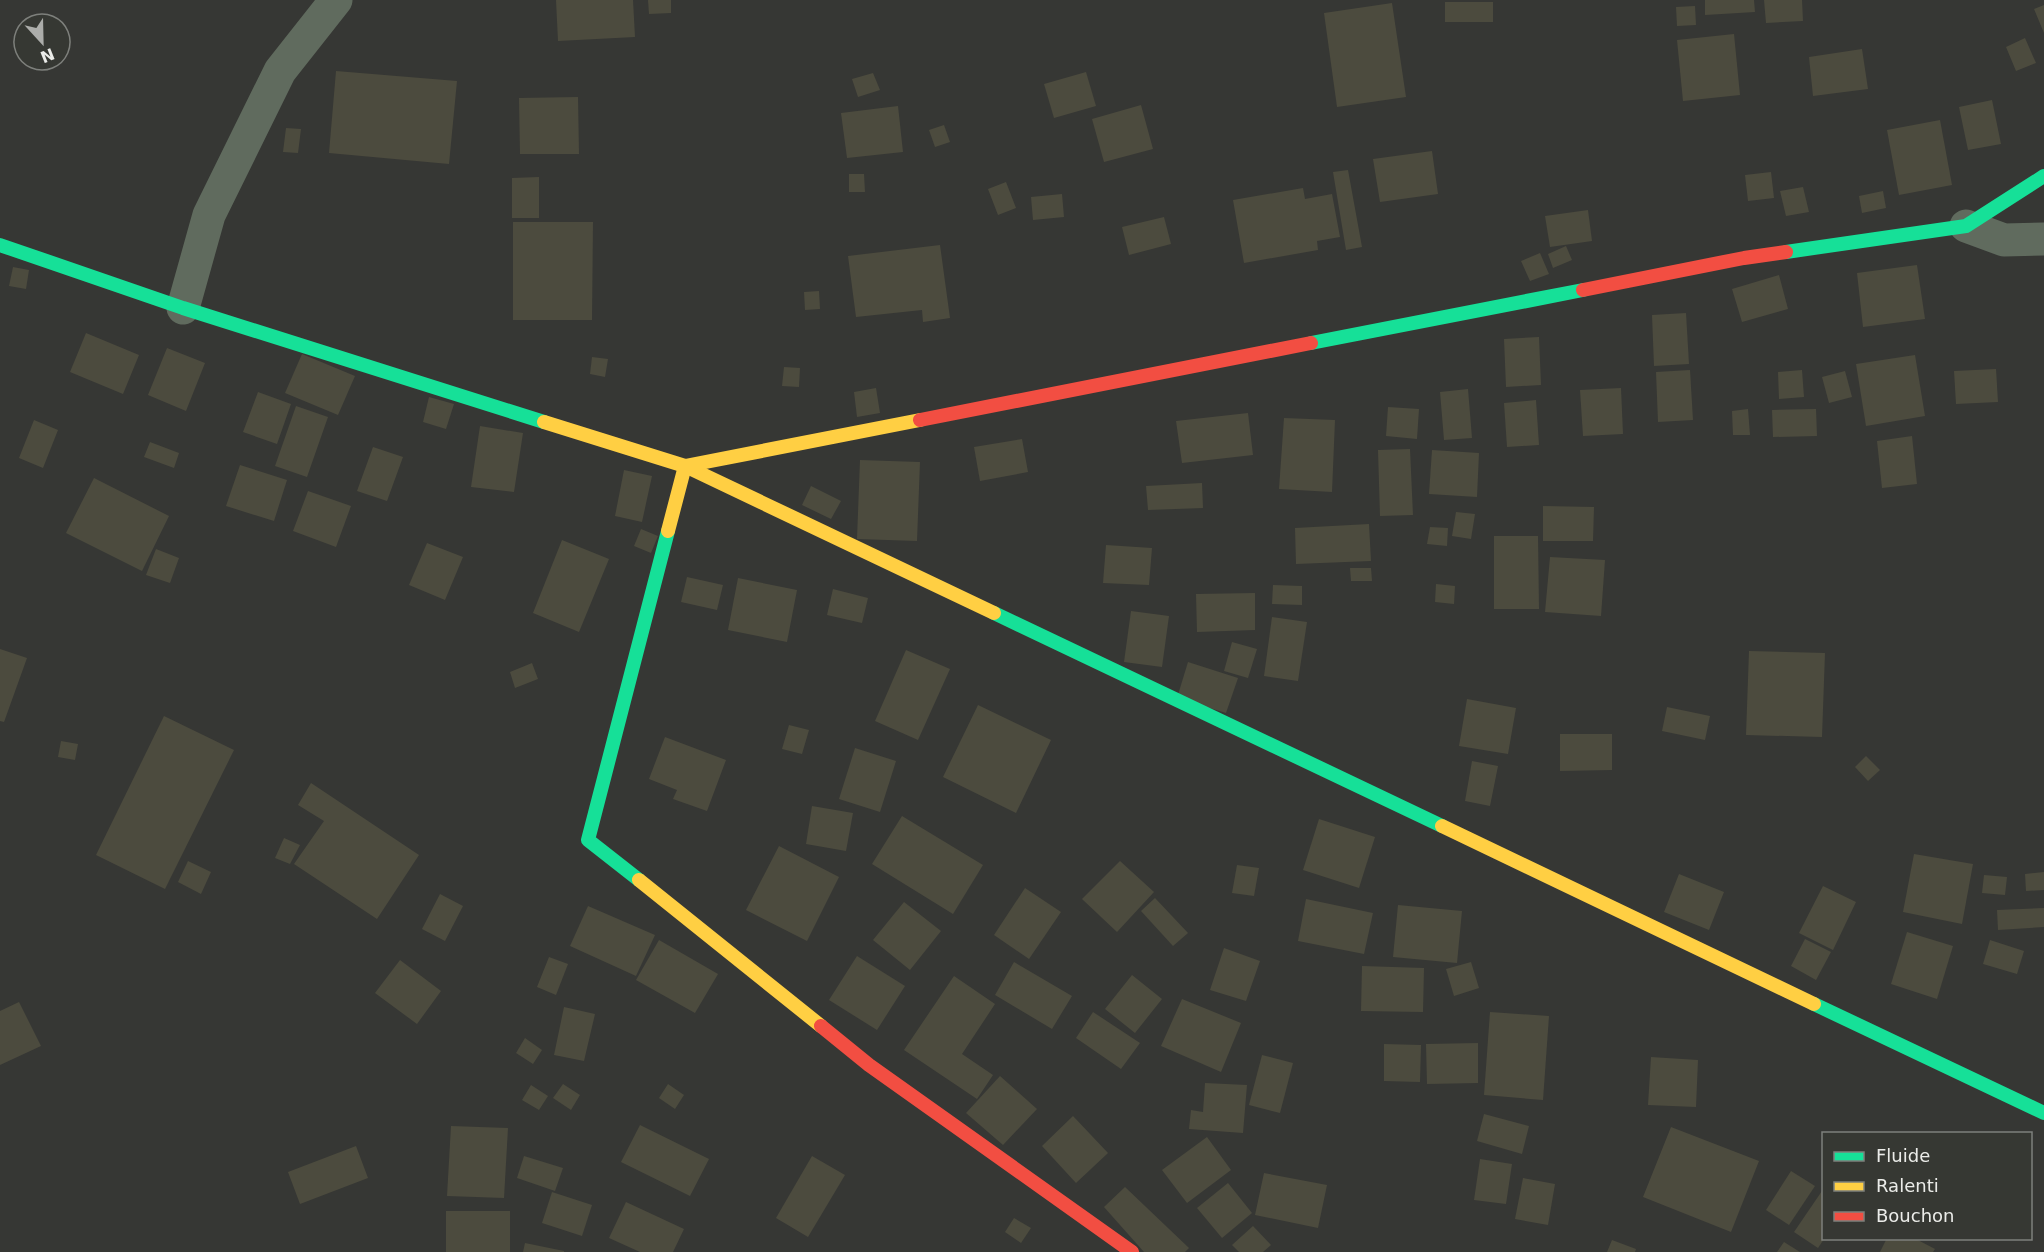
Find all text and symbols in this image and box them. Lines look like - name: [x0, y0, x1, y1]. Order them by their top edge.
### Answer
- north arrow: [12, 12, 72, 72]
- text: N: [38, 44, 57, 67]
- legend: [1822, 1132, 2032, 1240]
- text: Fluide: [1876, 1145, 1930, 1166]
- text: Ralenti: [1876, 1175, 1939, 1196]
- text: Bouchon: [1876, 1205, 1955, 1226]

